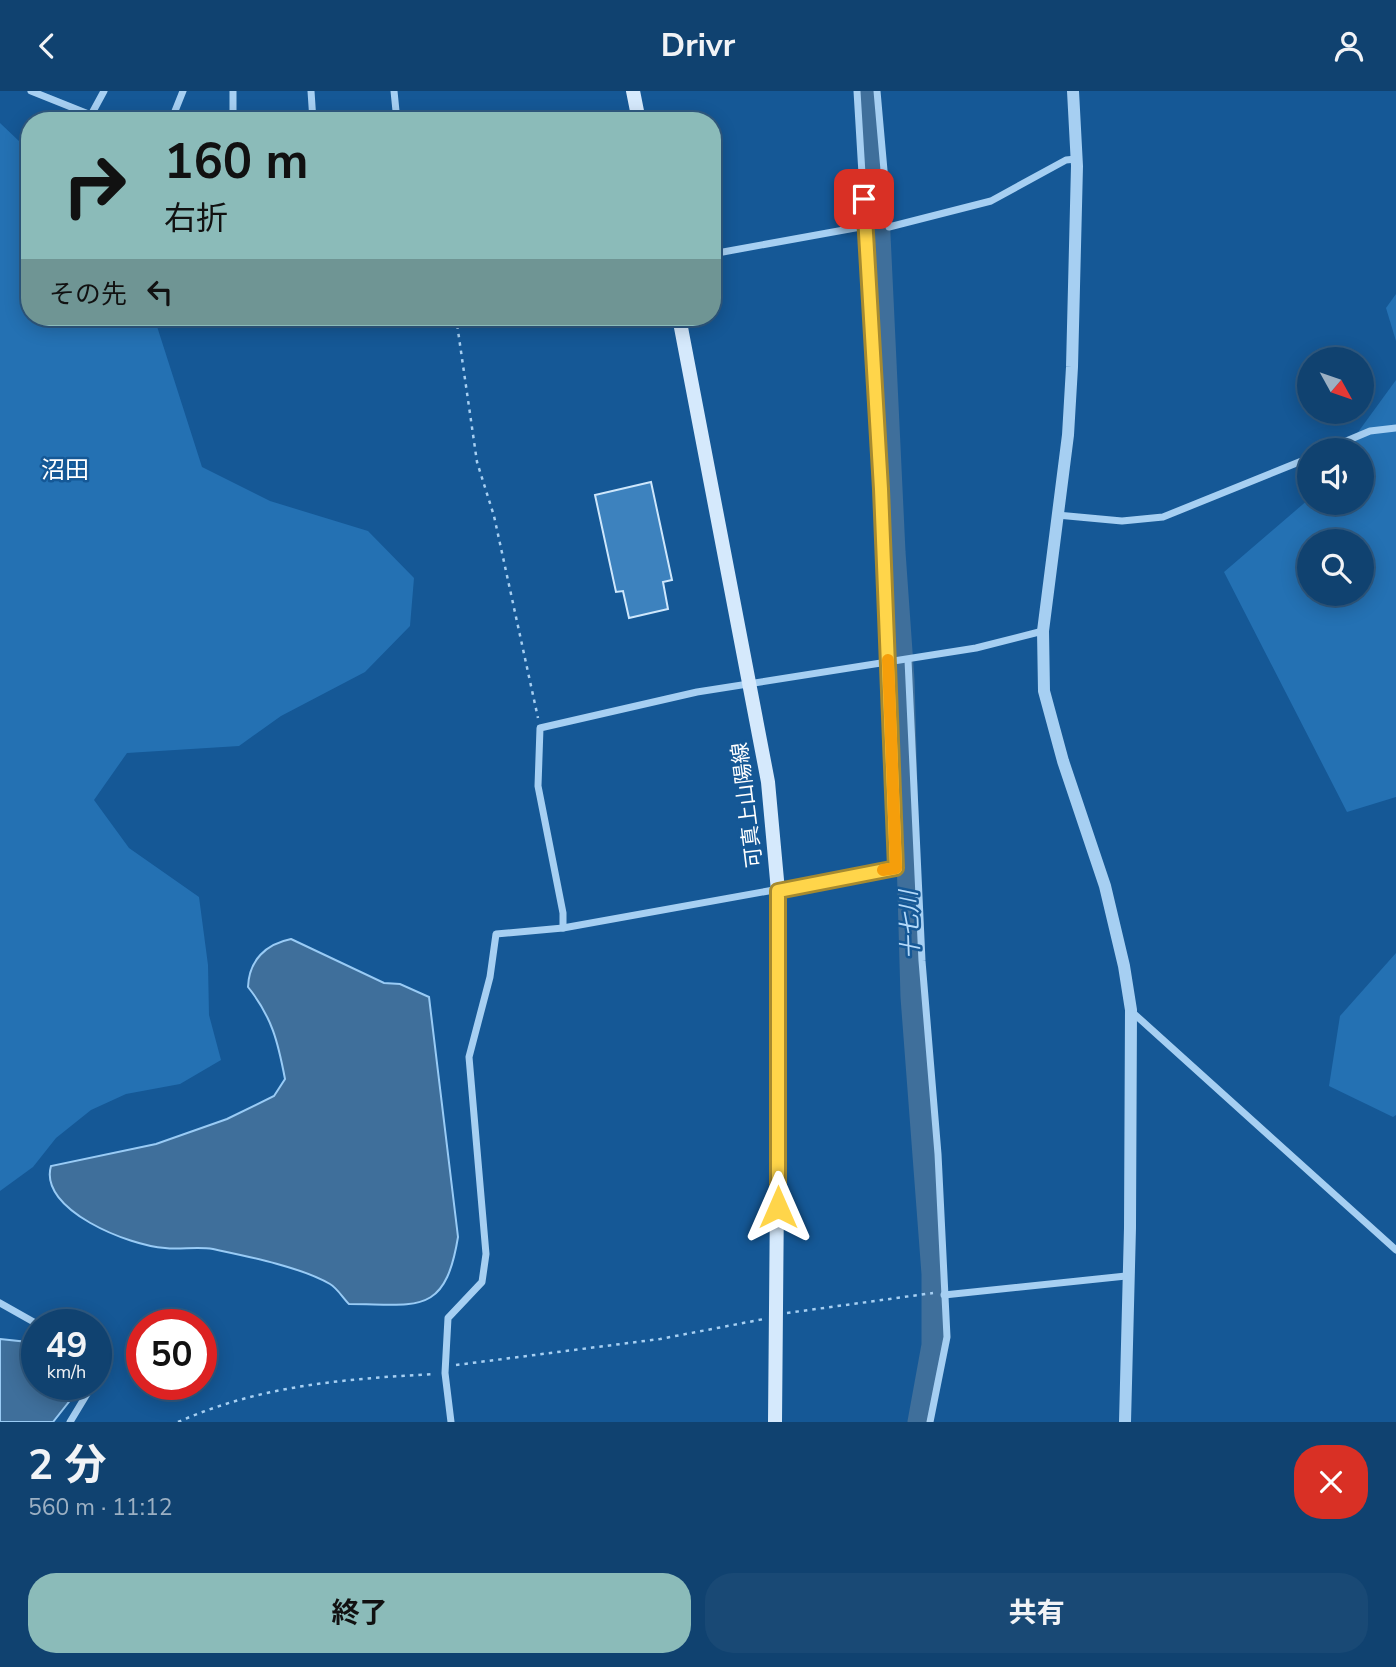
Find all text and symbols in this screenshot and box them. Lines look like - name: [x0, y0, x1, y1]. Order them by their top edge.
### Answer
- text: Drivr: [661, 24, 735, 67]
- icon: back: [28, 27, 66, 65]
- icon: person: [1330, 27, 1368, 65]
- text: 160 m: [164, 128, 308, 195]
- icon: right: [49, 140, 140, 231]
- pin: [834, 169, 894, 229]
- icon: arrive: [845, 180, 883, 218]
- text: 右折: [164, 197, 228, 240]
- icon: left: [141, 273, 179, 311]
- text: その先: [49, 277, 127, 312]
- north arrow: [1297, 347, 1374, 423]
- map controls: [1297, 347, 1374, 606]
- button: sound: [1297, 438, 1374, 515]
- district label: 沼田: [41, 454, 89, 486]
- button: search: [1297, 529, 1374, 606]
- street label: 可真上山陽線: [725, 741, 769, 869]
- water label: 十七川: [893, 887, 927, 960]
- position arrow: [741, 1170, 815, 1244]
- speed limit sign: 50: [126, 1309, 217, 1400]
- text: 49: [45, 1322, 88, 1369]
- text: km/h: [47, 1360, 86, 1384]
- text: 2 分: [28, 1437, 107, 1494]
- button: close: [1294, 1445, 1368, 1519]
- text: 560 m · 11:12: [28, 1492, 173, 1523]
- button: 終了: [28, 1573, 691, 1653]
- button: 共有: [705, 1573, 1368, 1653]

